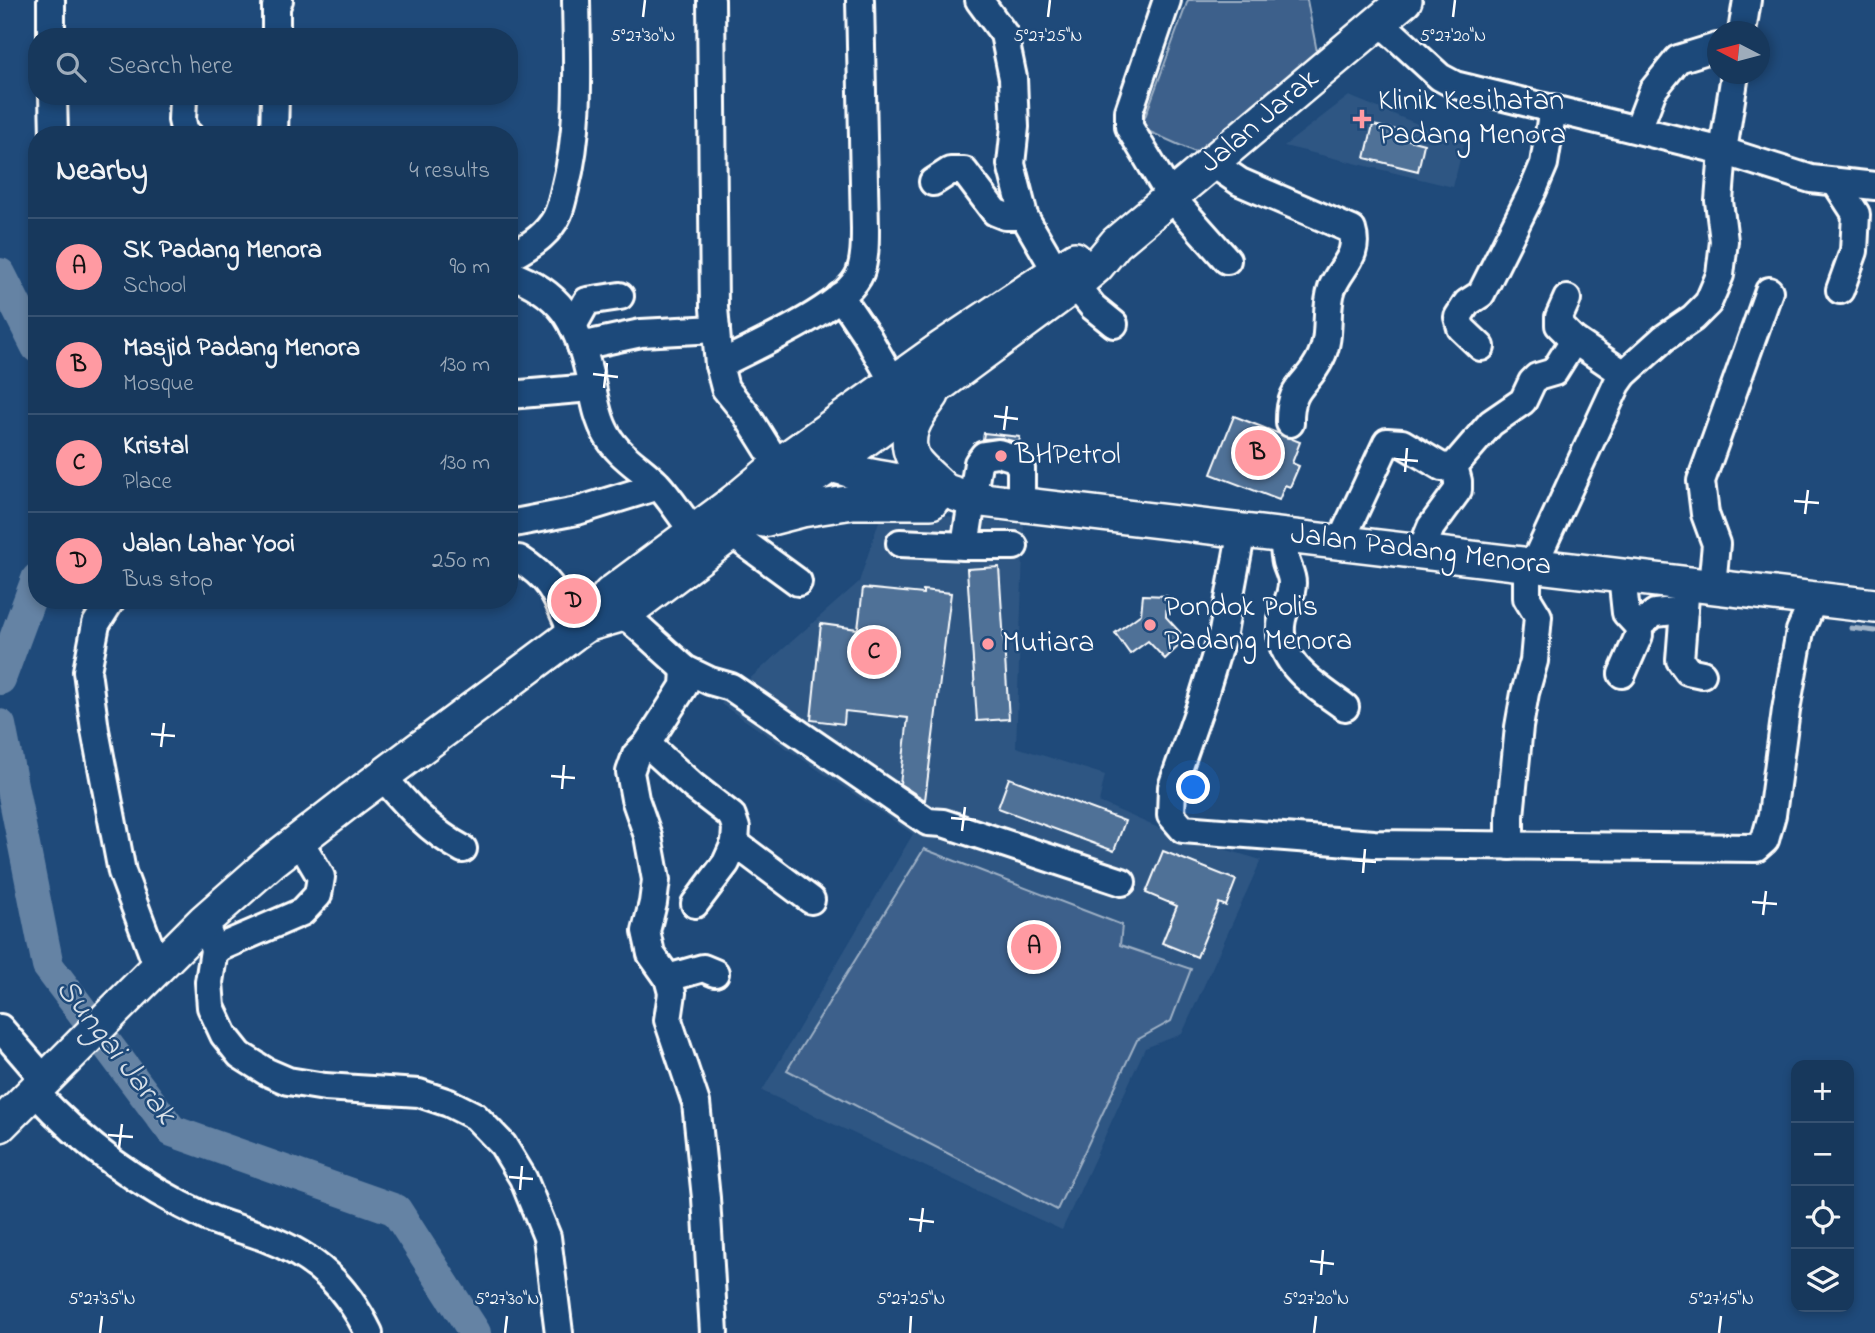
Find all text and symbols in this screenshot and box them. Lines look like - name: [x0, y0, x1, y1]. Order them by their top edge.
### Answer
- north arrow: [1707, 21, 1770, 84]
- text: 5°27'30"N: [611, 24, 675, 50]
- text: 5°27'25"N: [1014, 24, 1082, 50]
- text: 5°27'20"N: [1420, 24, 1486, 50]
- search box: [28, 28, 518, 105]
- icon: search: [52, 48, 90, 86]
- text: Search here: [108, 48, 233, 86]
- street label: Jalan Jarak: [1191, 58, 1330, 185]
- place label: Klinik Kesihatan Padang Menora: [1378, 80, 1566, 158]
- marker: Klinik Kesihatan Padang Menora: [1352, 109, 1372, 129]
- text: Nearby: [56, 150, 148, 194]
- text: 4 results: [409, 155, 490, 188]
- text: SK Padang Menora: [123, 232, 322, 270]
- text: A: [72, 251, 86, 284]
- text: 90 m: [450, 251, 490, 284]
- text: School: [123, 270, 186, 303]
- text: Masjid Padang Menora: [123, 330, 360, 368]
- text: B: [71, 349, 87, 382]
- text: 130 m: [440, 349, 490, 382]
- text: Mosque: [123, 368, 194, 401]
- pin: B: [1235, 427, 1281, 479]
- text: Kristal: [123, 428, 189, 466]
- place label: BHPetrol: [1014, 434, 1121, 478]
- text: C: [73, 447, 85, 480]
- text: 130 m: [440, 447, 490, 480]
- marker: BHPetrol: [993, 448, 1009, 464]
- text: Place: [123, 466, 172, 499]
- street label: Jalan Padang Menora: [1288, 513, 1554, 589]
- text: Jalan Lahar Yooi: [123, 526, 295, 564]
- text: D: [71, 545, 87, 578]
- text: 250 m: [432, 545, 490, 578]
- text: Bus stop: [123, 564, 213, 597]
- pin: D: [551, 575, 597, 627]
- place label: Pondok Polis Padang Menora: [1164, 586, 1352, 664]
- marker: Pondok Polis Padang Menora: [1142, 617, 1158, 633]
- place label: Mutiara: [1002, 622, 1094, 666]
- pin: C: [851, 626, 897, 678]
- marker: Mutiara: [980, 636, 996, 652]
- your location: [1176, 770, 1210, 804]
- pin: A: [1011, 921, 1057, 973]
- water label: Sungai Jarak: [43, 969, 188, 1137]
- map controls: [1791, 1060, 1854, 1312]
- button: +: [1791, 1060, 1854, 1123]
- button: −: [1791, 1123, 1854, 1186]
- button: locate: [1791, 1186, 1854, 1249]
- button: layers: [1791, 1249, 1854, 1312]
- text: 5°27'35"N: [68, 1287, 136, 1313]
- text: 5°27'30"N: [475, 1287, 539, 1313]
- text: 5°27'25"N: [877, 1287, 945, 1313]
- text: 5°27'20"N: [1283, 1287, 1349, 1313]
- text: 5°27'15"N: [1688, 1287, 1754, 1313]

